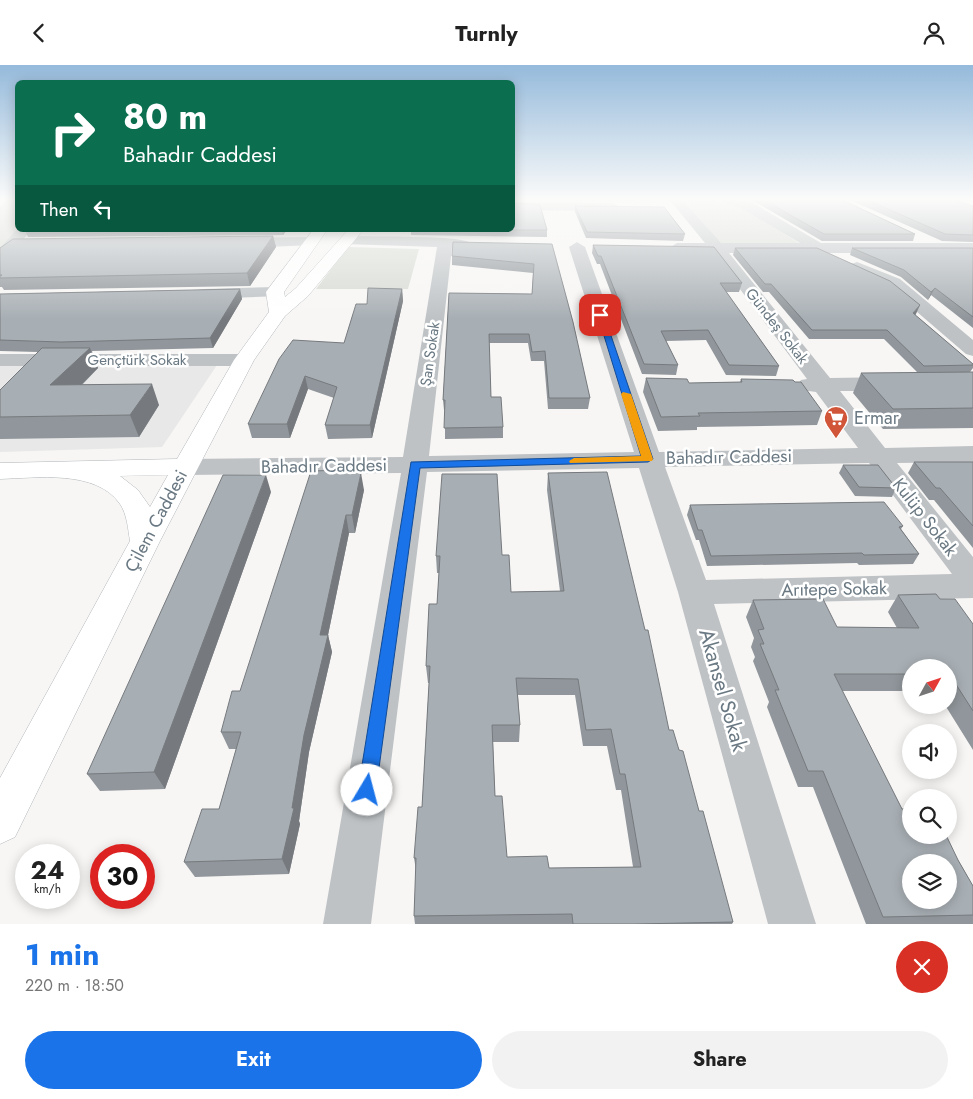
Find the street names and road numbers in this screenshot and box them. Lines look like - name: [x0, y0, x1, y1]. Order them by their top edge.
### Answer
- street label: Gündeş Sokak: [740, 283, 814, 369]
- street label: Şan Sokak: [415, 320, 445, 388]
- street label: Gençtürk Sokak: [88, 349, 187, 371]
- street label: Bahadır Caddesi: [666, 443, 792, 471]
- street label: Bahadır Caddesi: [261, 452, 387, 480]
- street label: Çilem Caddesi: [118, 465, 194, 577]
- street label: Kulüp Sokak: [886, 473, 964, 562]
- street label: Arıtepe Sokak: [781, 575, 887, 603]
- street label: Akansel Sokak: [691, 625, 755, 756]

